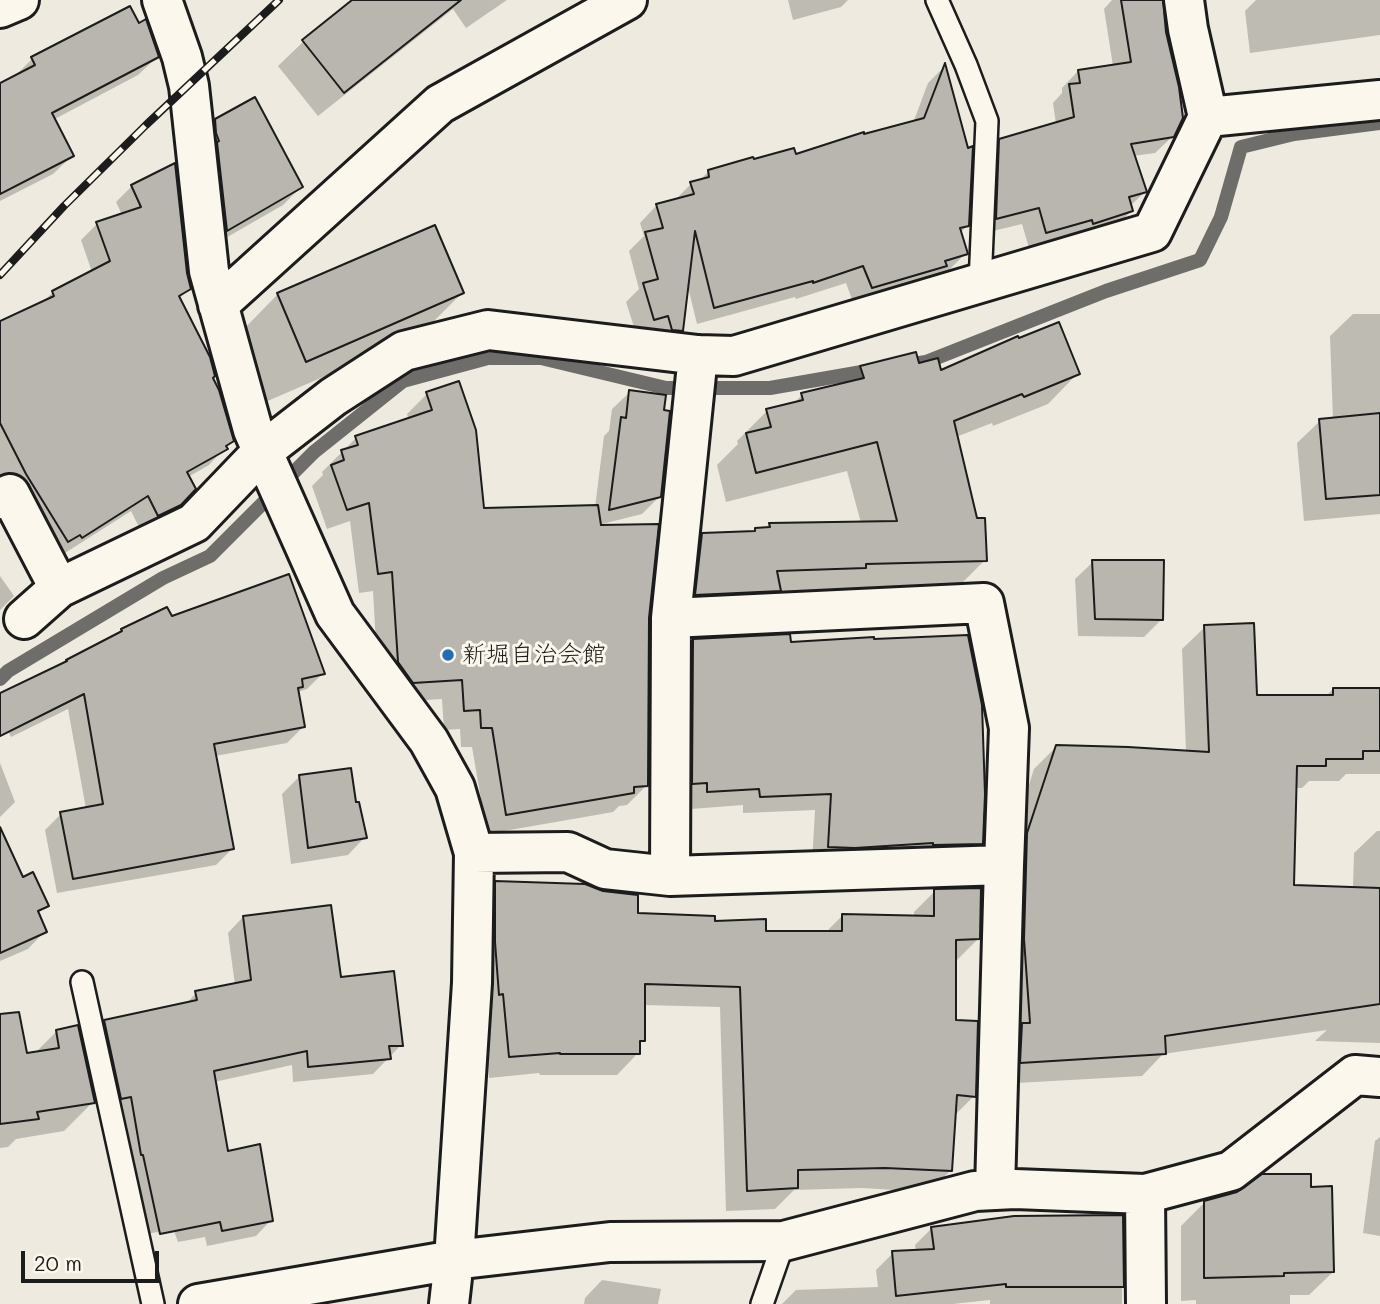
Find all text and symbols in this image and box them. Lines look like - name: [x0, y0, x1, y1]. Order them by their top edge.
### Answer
- place label: 新堀自治会館: [462, 641, 606, 669]
- marker: 新堀自治会館: [440, 647, 456, 663]
- scale bar: [24, 1238, 163, 1282]
- text: 20 m: [34, 1249, 82, 1276]

